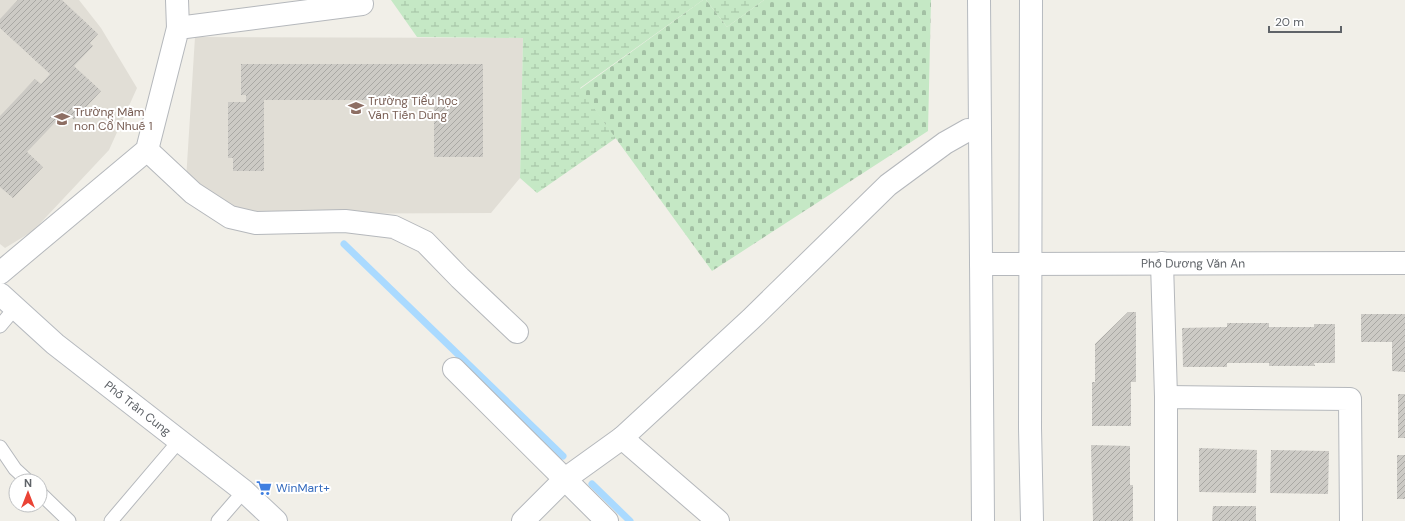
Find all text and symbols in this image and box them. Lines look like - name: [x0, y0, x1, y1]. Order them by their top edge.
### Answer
- scale bar: [1269, 8, 1341, 34]
- text: 20 m: [1275, 14, 1304, 30]
- place label: Trường Tiểu học Văn Tiến Dũng: [368, 93, 458, 123]
- school or university icon: Trường Tiểu học Văn Tiến Dũng: [347, 99, 365, 117]
- place label: Trường Mầm non Cổ Nhuế 1: [74, 104, 152, 134]
- school or university icon: Trường Mầm non Cổ Nhuế 1: [53, 110, 71, 128]
- street label: Phố Dương Văn An: [1141, 255, 1245, 272]
- street label: Phố Trần Cung: [101, 377, 175, 439]
- north arrow: [8, 473, 48, 513]
- text: N: [24, 476, 32, 490]
- supermarket icon: WinMart+: [255, 479, 273, 497]
- place label: WinMart+: [276, 480, 330, 496]

